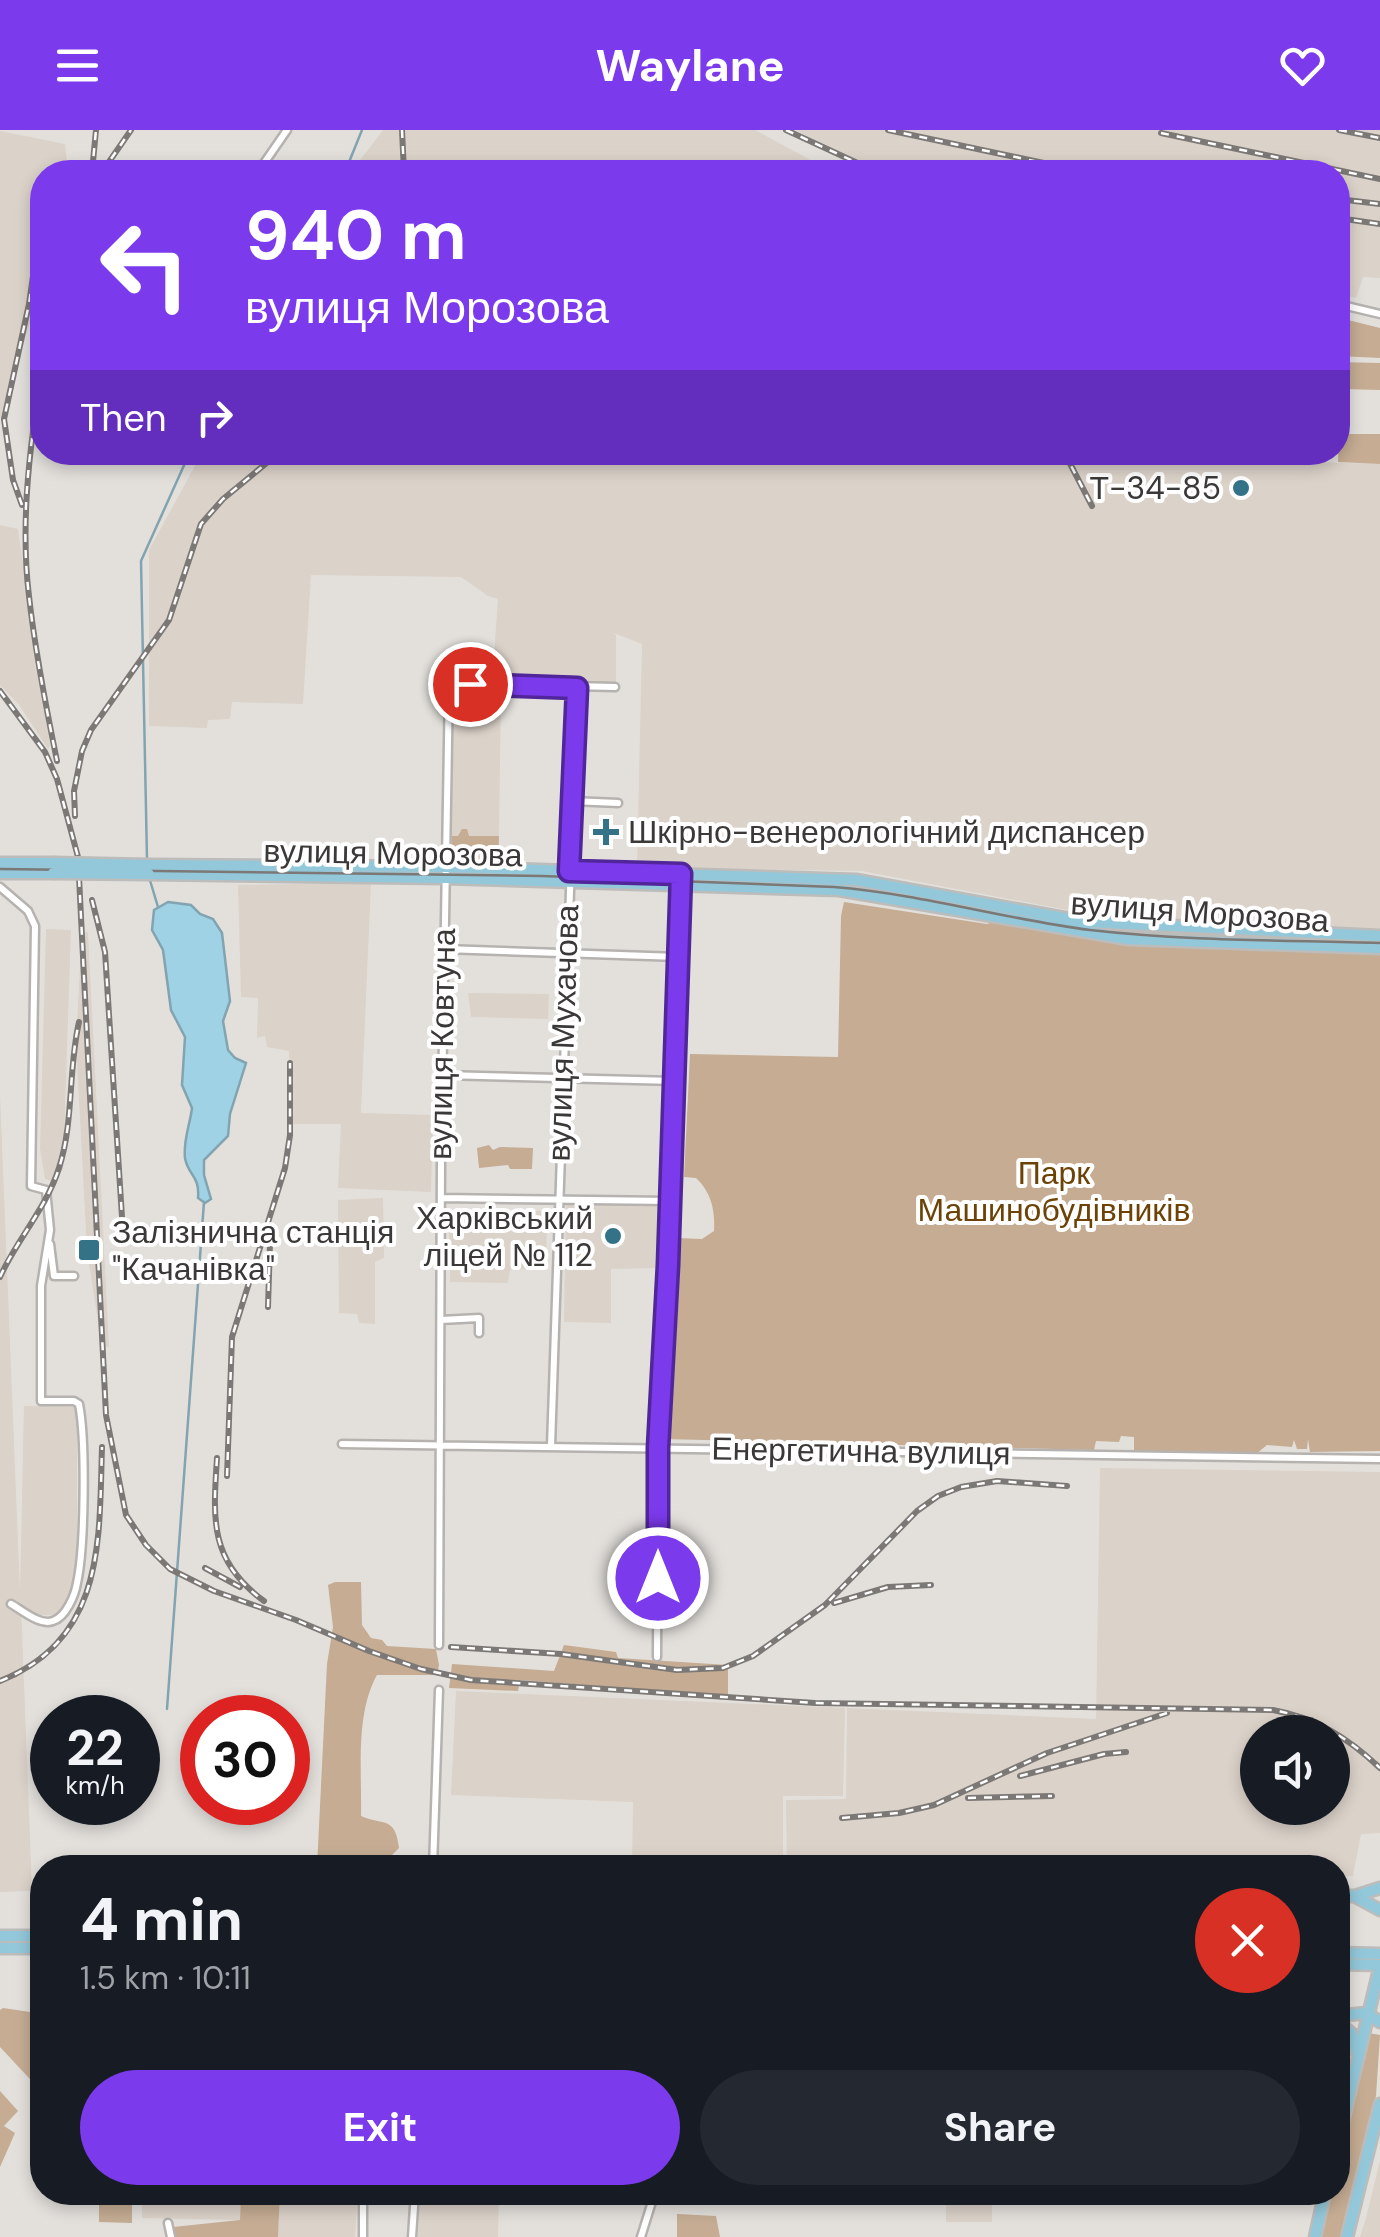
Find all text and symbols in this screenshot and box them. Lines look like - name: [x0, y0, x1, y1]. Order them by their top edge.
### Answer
- text: Waylane: [595, 36, 785, 95]
- icon: menu: [50, 38, 105, 93]
- icon: heart: [1275, 38, 1330, 93]
- text: 940 m: [245, 190, 467, 281]
- icon: left: [80, 200, 210, 330]
- text: вулиця Морозова: [245, 278, 609, 337]
- icon: right: [187, 390, 242, 445]
- text: Then: [80, 393, 167, 443]
- place label: Т-34-85: [1090, 467, 1221, 509]
- marker: Т-34-85: [1230, 477, 1252, 499]
- pin: [428, 642, 513, 727]
- icon: arrive: [443, 657, 498, 712]
- place label: Шкірно-венерологічний диспансер: [628, 811, 1145, 853]
- marker: Шкірно-венерологічний диспансер: [593, 819, 619, 845]
- street label: вулиця Морозова: [263, 830, 523, 876]
- street label: вулиця Морозова: [1069, 882, 1331, 942]
- street label: вулиця Мухачова: [538, 904, 588, 1162]
- street label: вулиця Ковтуна: [419, 928, 465, 1160]
- park label: Парк Машинобудівників: [918, 1152, 1190, 1231]
- place label: Харківський ліцей № 112: [416, 1197, 593, 1276]
- place label: Залізнична станція "Качанівка": [112, 1211, 394, 1290]
- marker: Харківський ліцей № 112: [602, 1225, 624, 1247]
- marker: Залізнична станція "Качанівка": [76, 1237, 102, 1263]
- street label: Енергетична вулиця: [711, 1427, 1011, 1475]
- position arrow: [606, 1526, 710, 1630]
- speed limit sign: 30: [180, 1695, 310, 1825]
- text: 22: [66, 1715, 124, 1781]
- map controls: [1240, 1715, 1350, 1825]
- button: sound: [1240, 1715, 1350, 1825]
- text: km/h: [65, 1769, 125, 1802]
- text: 4 min: [80, 1880, 243, 1959]
- button: close: [1195, 1888, 1300, 1993]
- text: 1.5 km · 10:11: [80, 1957, 251, 1999]
- button: Exit: [80, 2070, 680, 2185]
- button: Share: [700, 2070, 1300, 2185]

